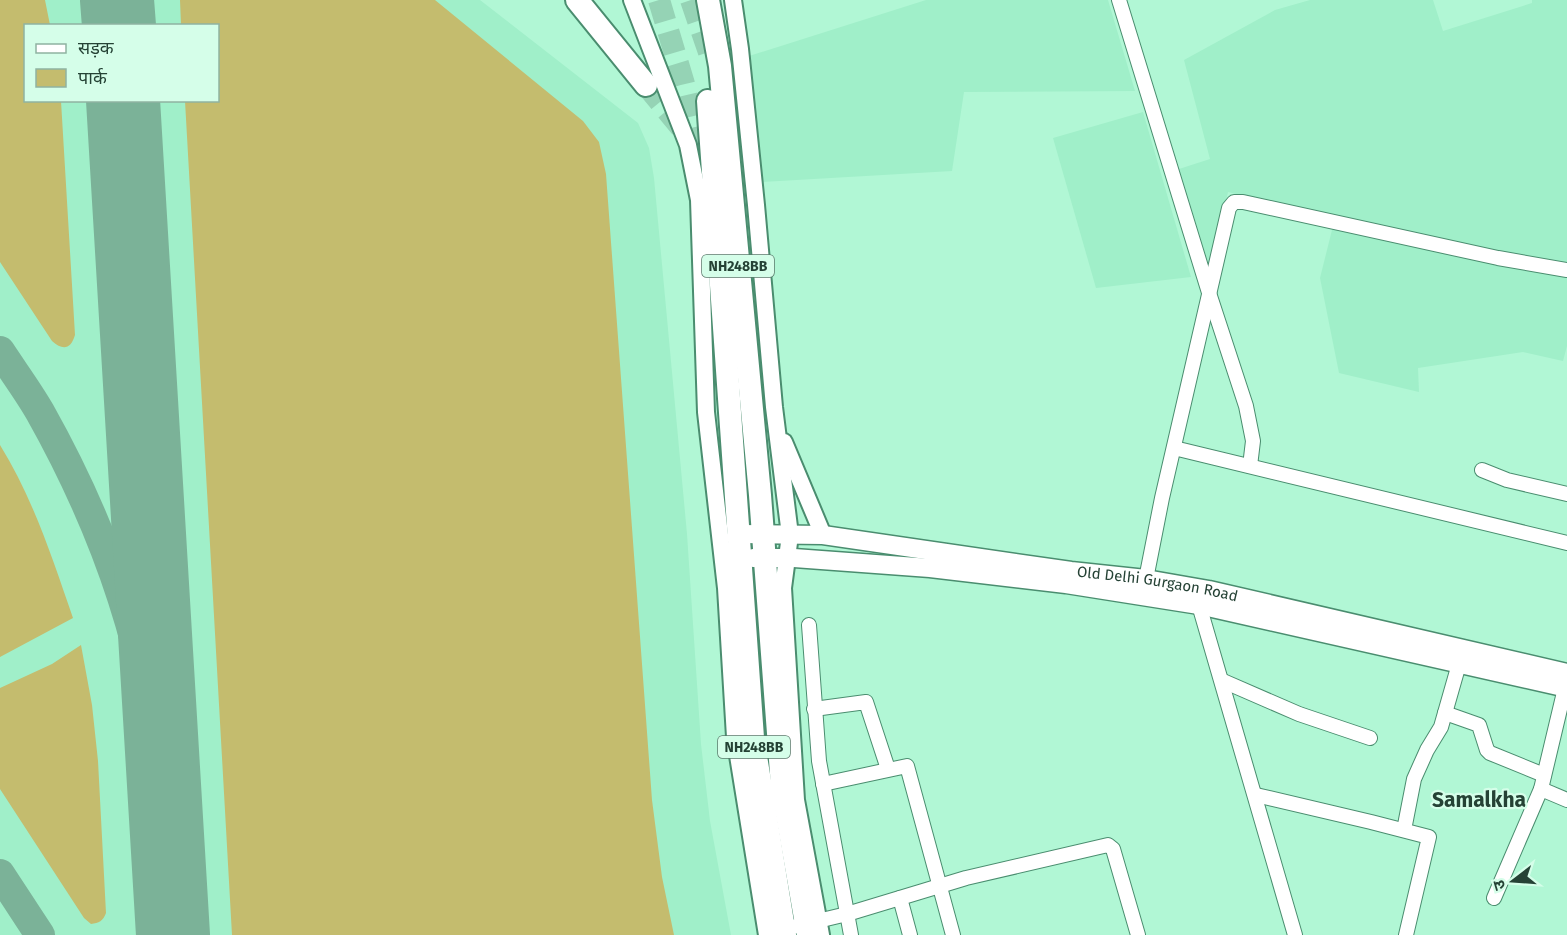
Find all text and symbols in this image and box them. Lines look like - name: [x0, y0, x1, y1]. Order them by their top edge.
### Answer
- legend: [24, 24, 219, 102]
- text: सड़क: [78, 37, 115, 59]
- text: पार्क: [78, 67, 108, 89]
- road number: NH248BB: [702, 255, 774, 277]
- street label: Old Delhi Gurgaon Road: [1076, 563, 1240, 605]
- road number: NH248BB: [718, 736, 790, 758]
- district label: Samalkha: [1432, 787, 1526, 813]
- north arrow: [1483, 851, 1543, 911]
- text: उ: [1488, 877, 1510, 892]

